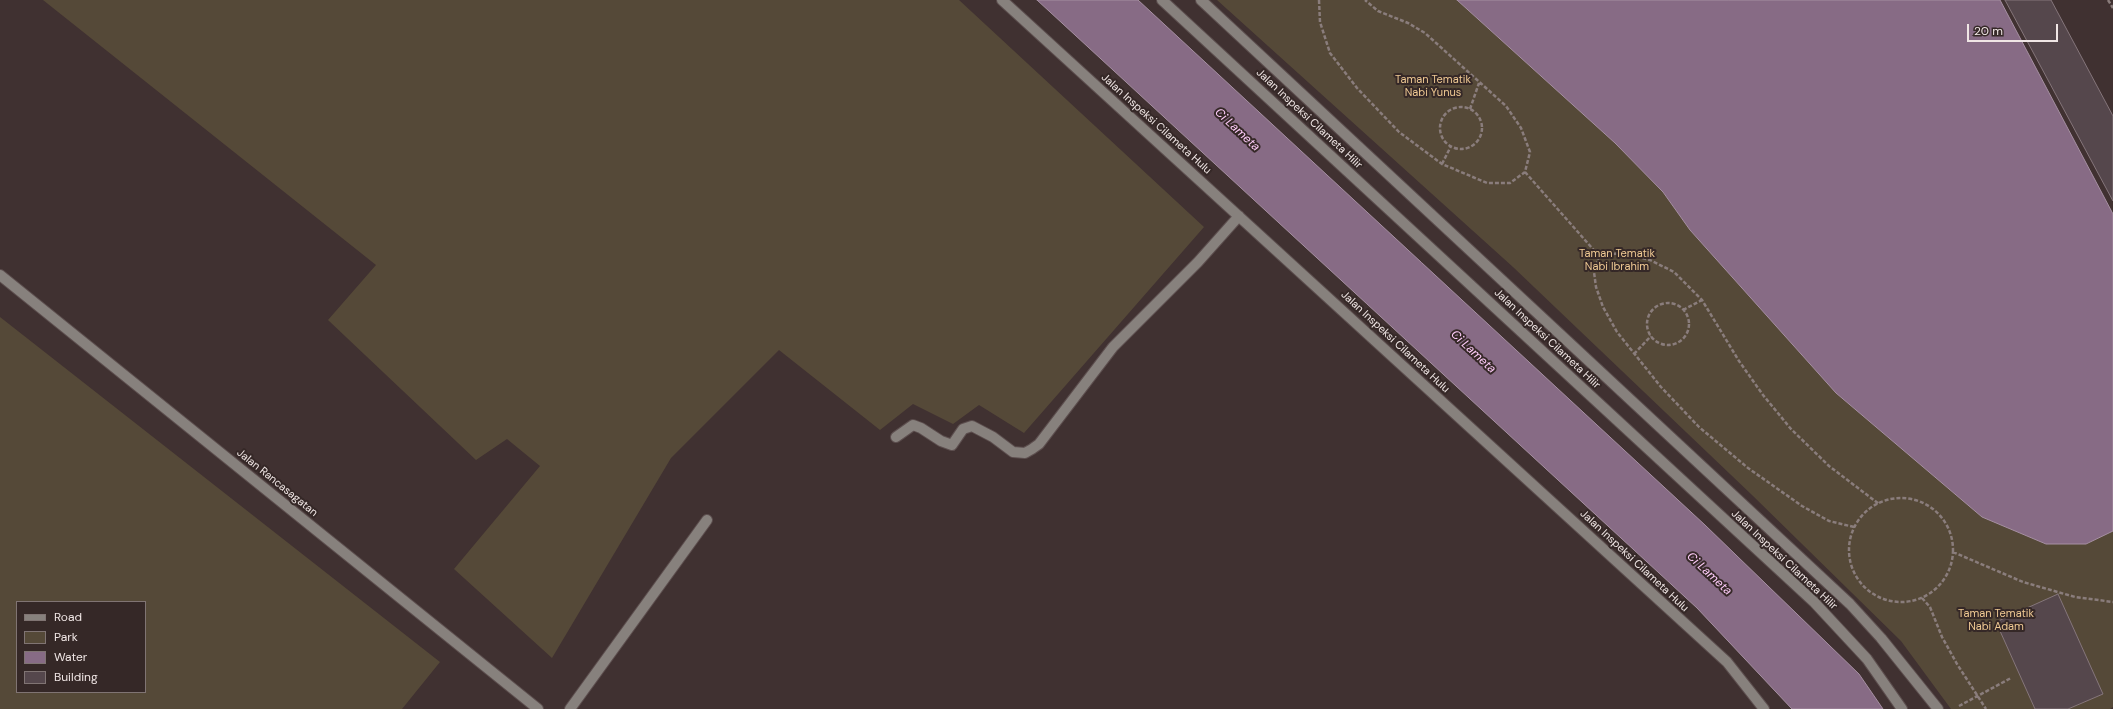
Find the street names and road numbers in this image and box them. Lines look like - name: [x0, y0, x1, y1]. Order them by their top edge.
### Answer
- street label: Jalan Inspeksi Cilameta Hilir: [1253, 66, 1365, 172]
- street label: Jalan Inspeksi Cilameta Hulu: [1098, 71, 1214, 177]
- street label: Jalan Inspeksi Cilameta Hilir: [1491, 286, 1603, 392]
- street label: Jalan Inspeksi Cilameta Hulu: [1338, 288, 1452, 396]
- street label: Jalan Rancasagatan: [234, 446, 320, 520]
- street label: Jalan Inspeksi Cilameta Hulu: [1577, 507, 1691, 615]
- street label: Jalan Inspeksi Cilameta Hilir: [1728, 507, 1840, 613]

